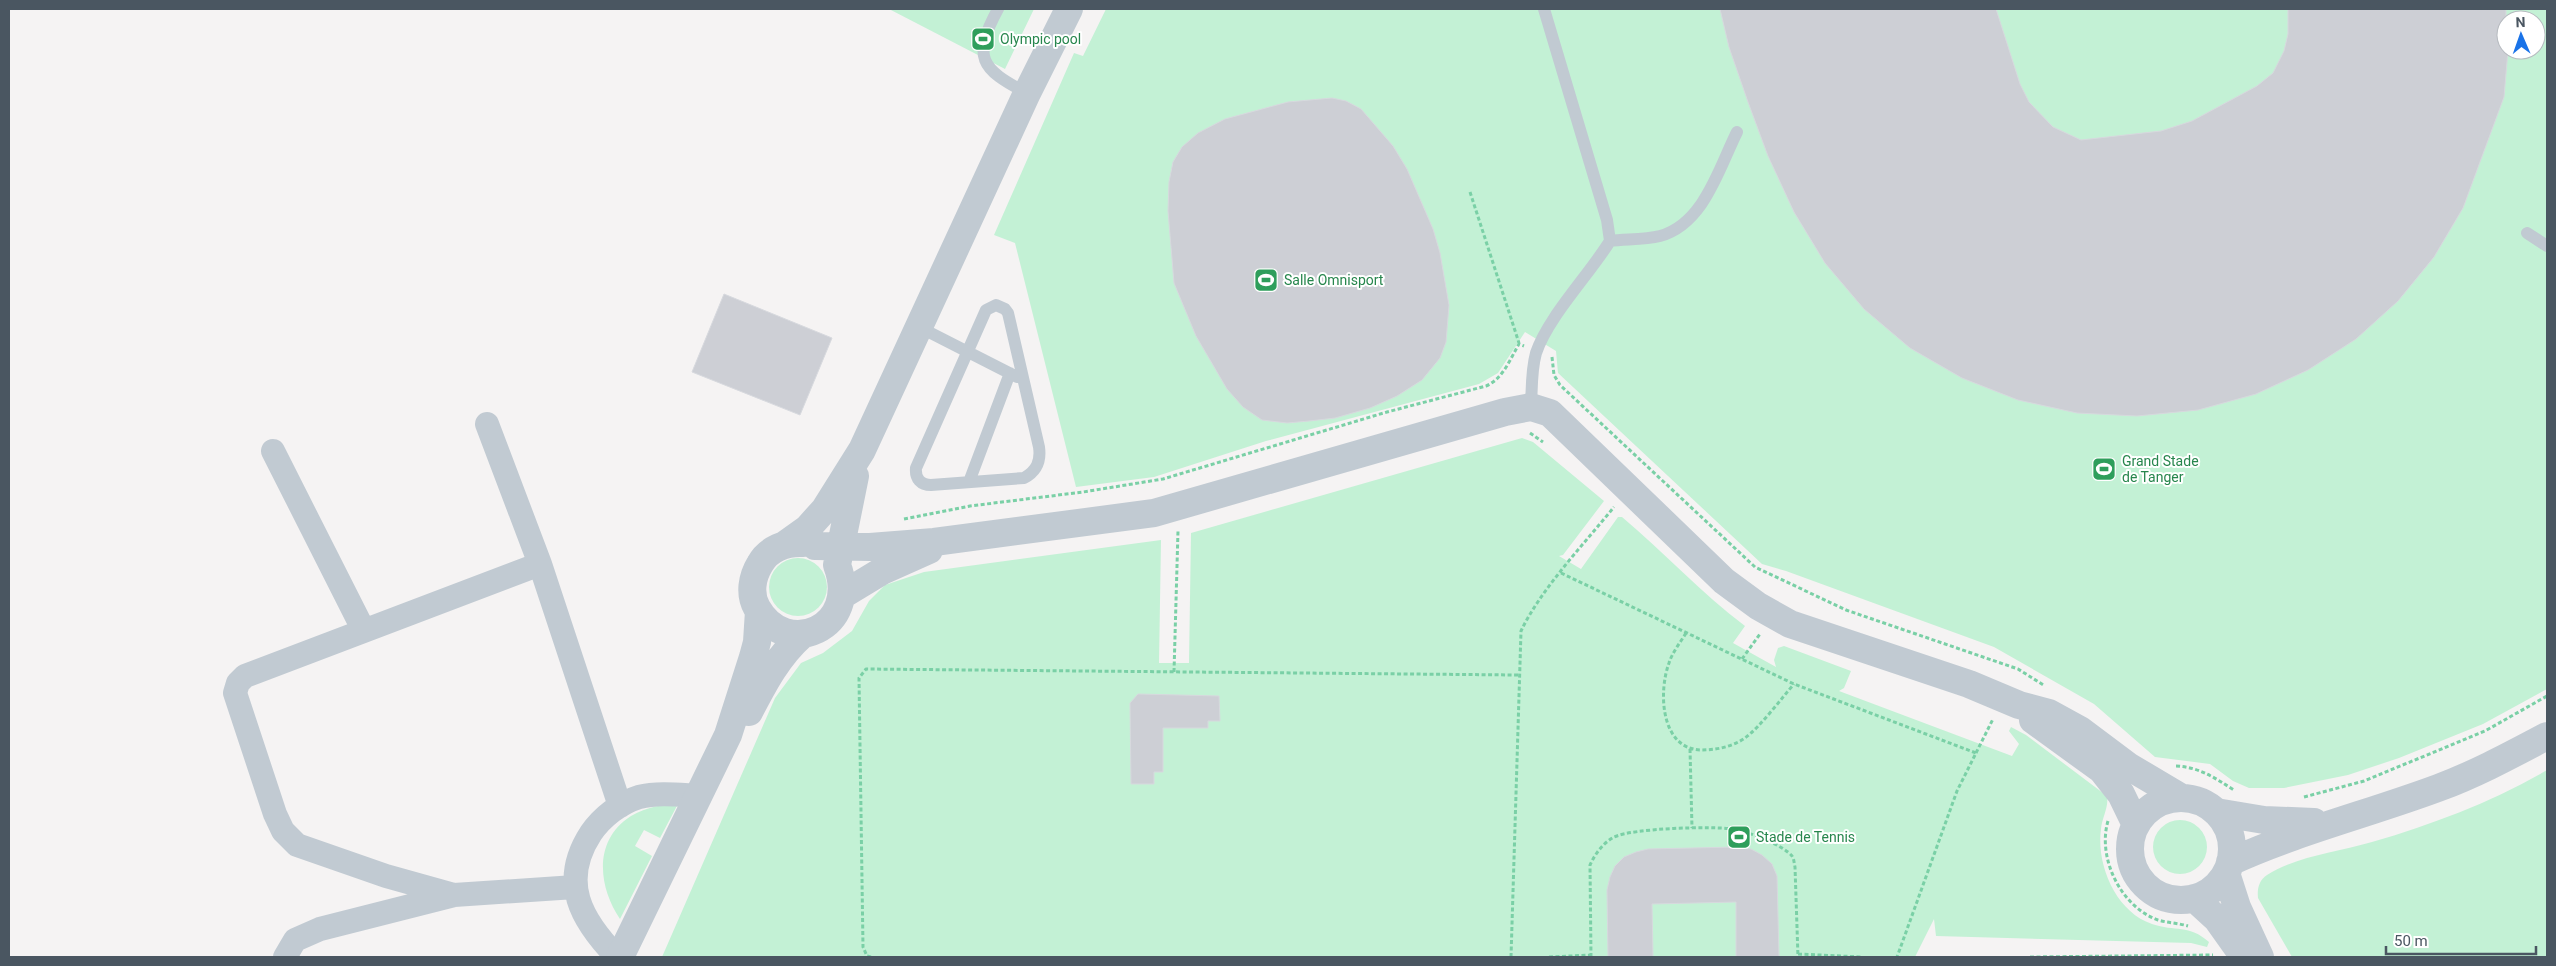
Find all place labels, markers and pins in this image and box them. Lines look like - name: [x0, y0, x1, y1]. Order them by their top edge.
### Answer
- sports icon: Olympic pool: [970, 26, 996, 52]
- place label: Olympic pool: [1000, 31, 1081, 47]
- sports icon: Salle Omnisport: [1253, 267, 1279, 293]
- place label: Salle Omnisport: [1284, 272, 1384, 288]
- place label: Grand Stade de Tanger: [2122, 453, 2199, 485]
- sports icon: Grand Stade de Tanger: [2091, 456, 2117, 482]
- sports icon: Stade de Tennis: [1726, 824, 1752, 850]
- place label: Stade de Tennis: [1756, 829, 1855, 845]

